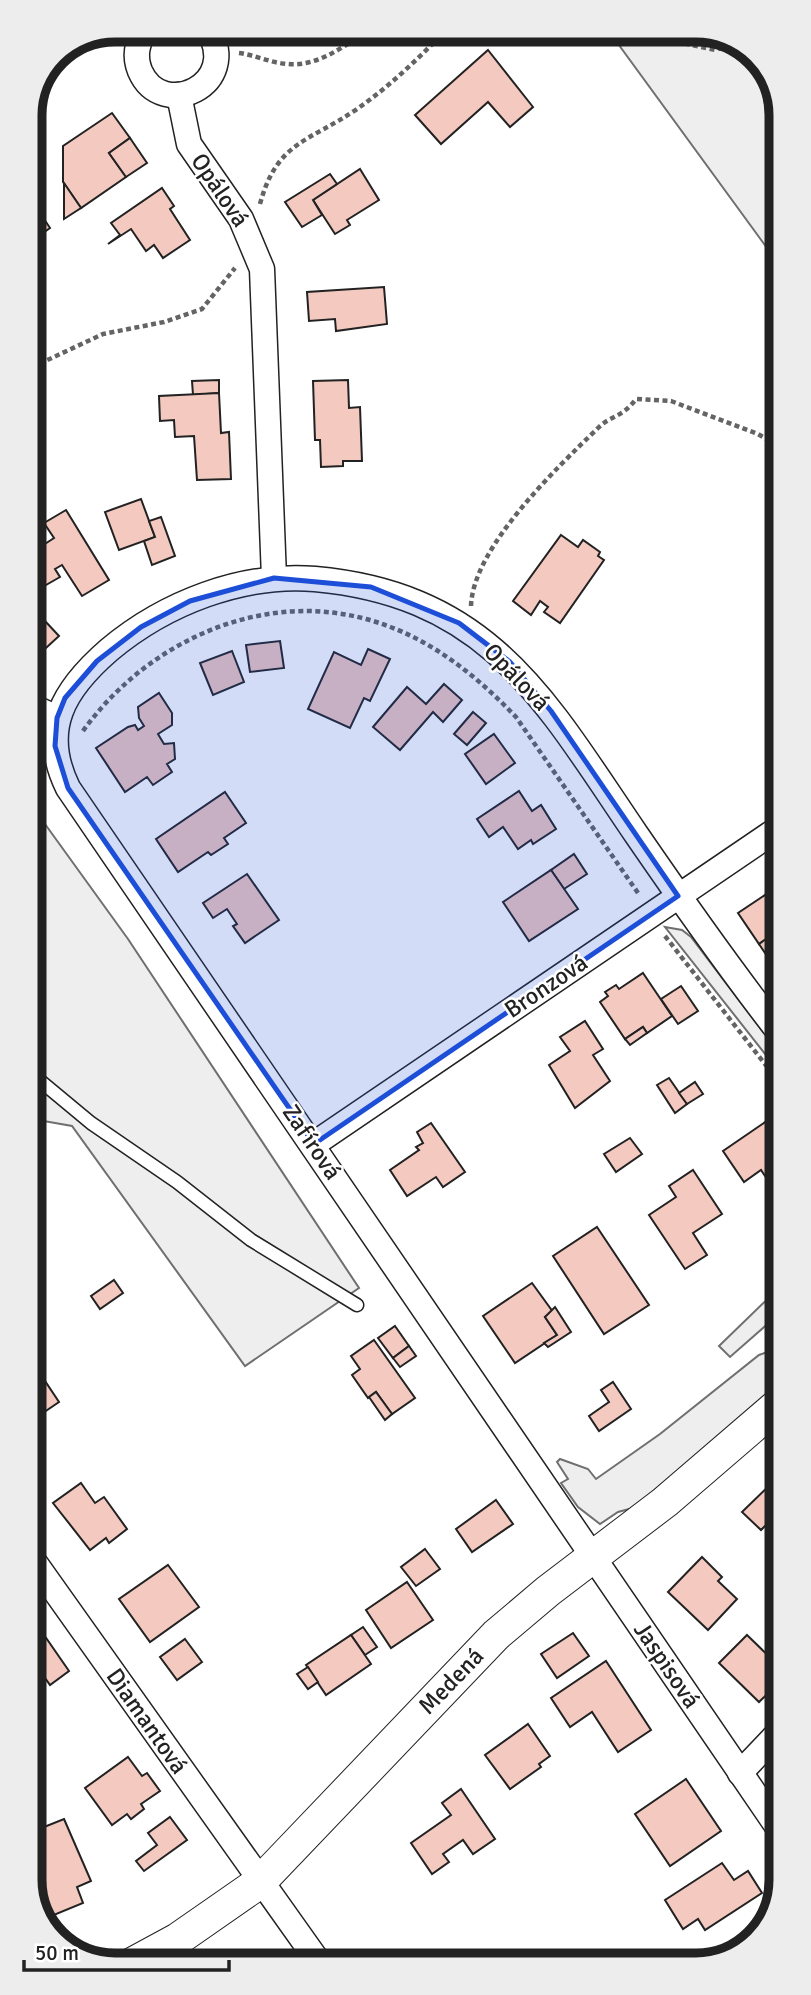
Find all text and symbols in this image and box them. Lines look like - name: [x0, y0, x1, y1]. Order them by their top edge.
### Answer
- street label: Opálová: [184, 147, 256, 233]
- street label: Opálová: [477, 637, 557, 717]
- street label: Bronzová: [499, 947, 593, 1025]
- street label: Zafírová: [276, 1099, 348, 1185]
- street label: Jaspisová: [627, 1616, 707, 1714]
- street label: Medená: [412, 1641, 490, 1721]
- street label: Diamantová: [100, 1662, 194, 1780]
- scale bar: [24, 1928, 229, 1972]
- text: 50 m: [35, 1940, 79, 1966]

